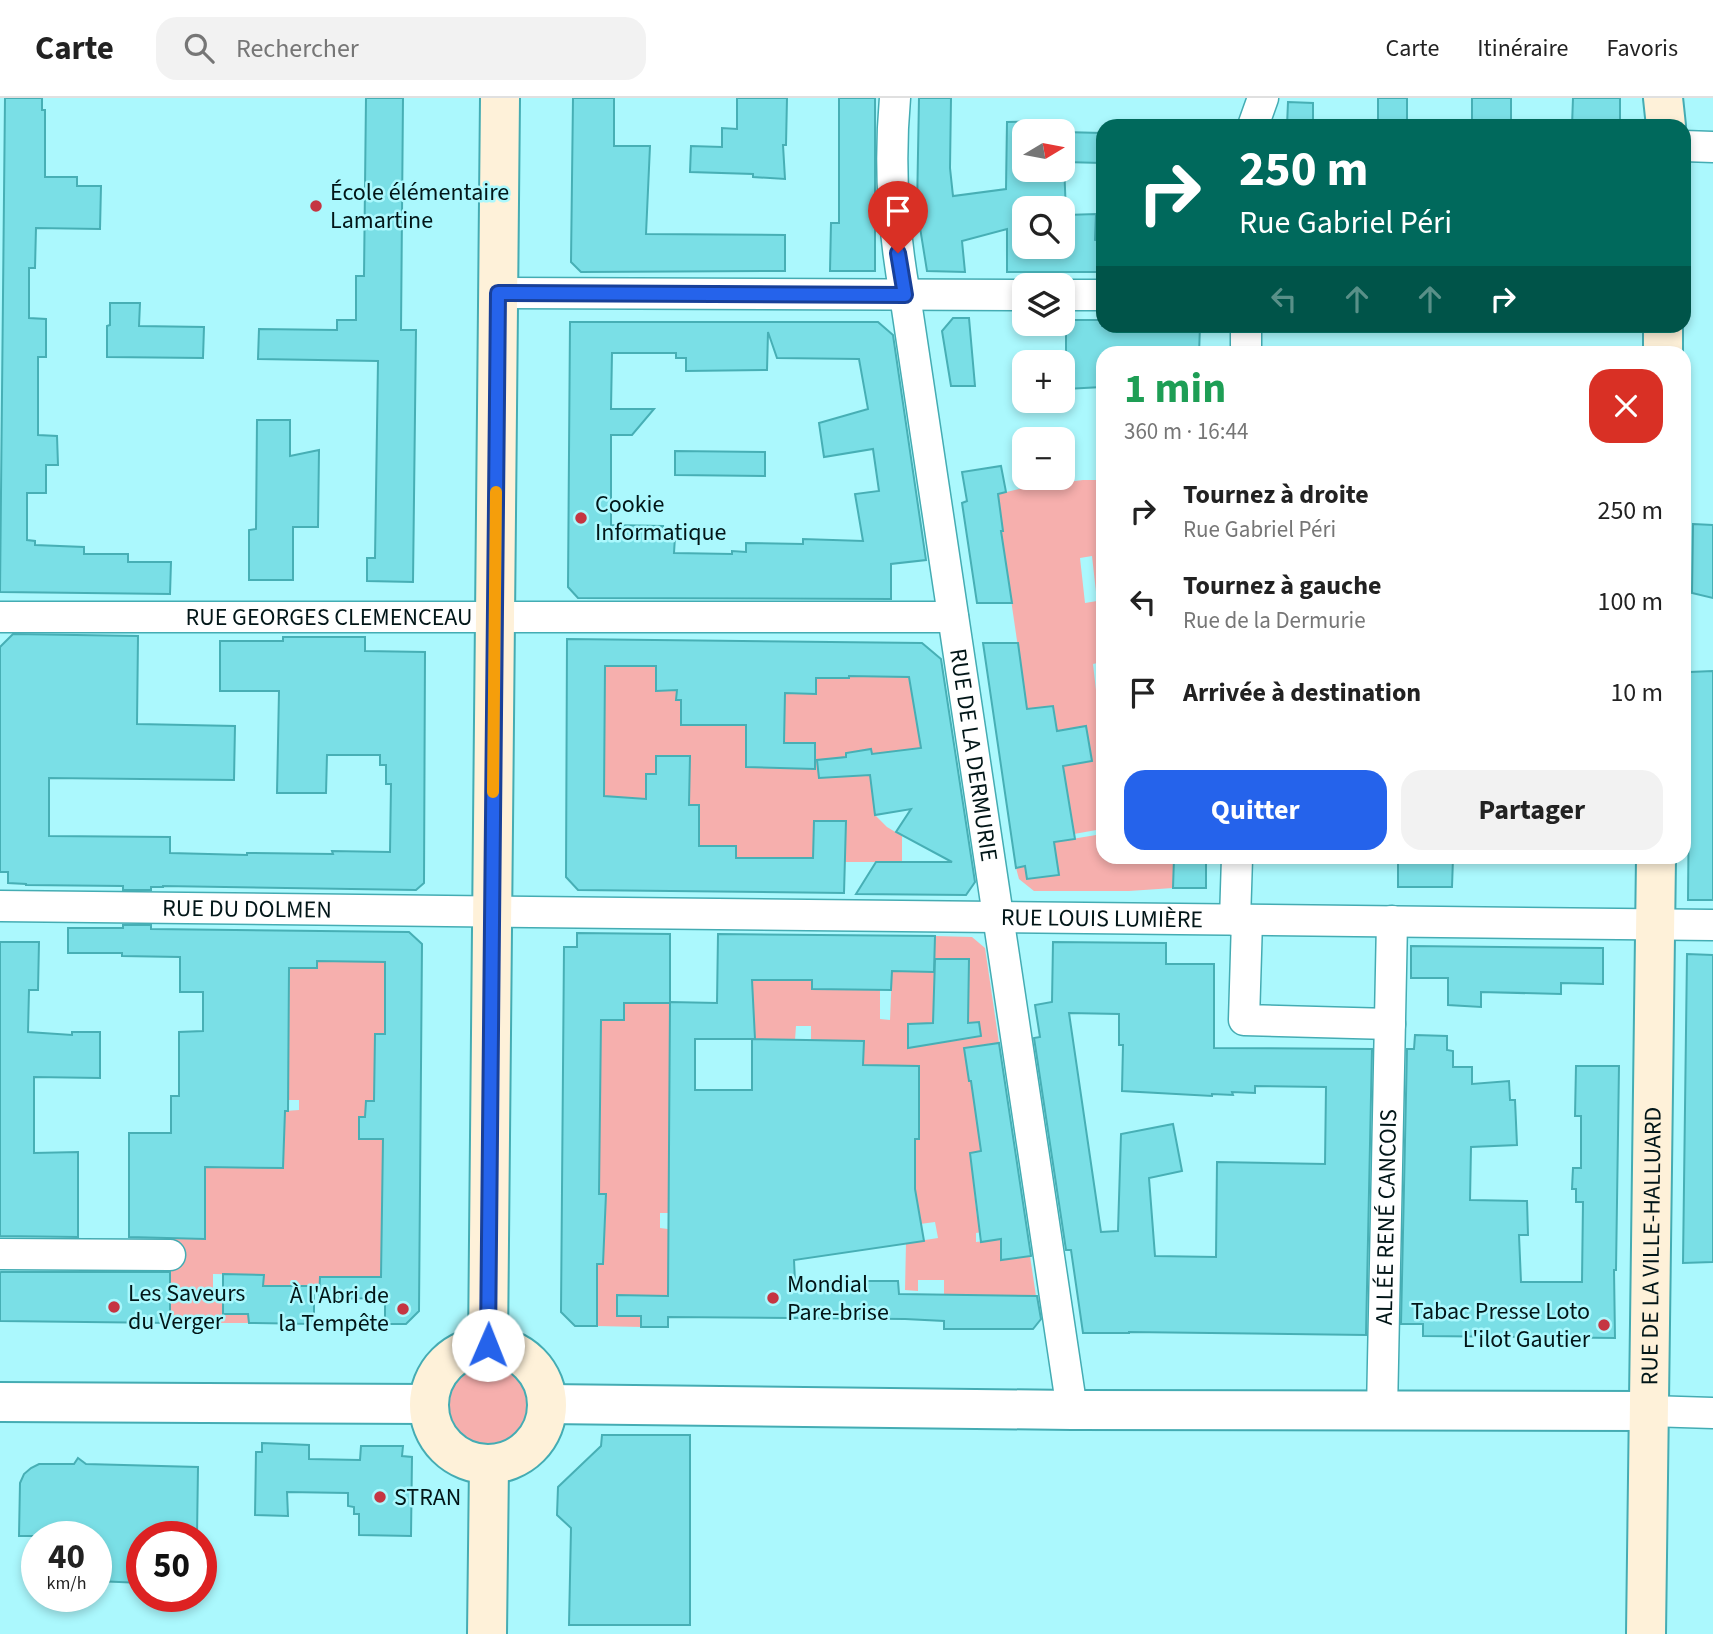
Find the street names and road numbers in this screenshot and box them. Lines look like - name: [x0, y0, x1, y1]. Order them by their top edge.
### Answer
- street label: RUE GEORGES CLEMENCEAU: [186, 600, 473, 635]
- street label: RUE DE LA DERMURIE: [940, 646, 1007, 864]
- street label: RUE DU DOLMEN: [162, 891, 332, 928]
- street label: RUE LOUIS LUMIÈRE: [1001, 900, 1203, 937]
- street label: RUE DE LA VILLE-HALLUARD: [1632, 1107, 1671, 1386]
- street label: ALLÉE RENÉ CANCOIS: [1367, 1109, 1406, 1326]

